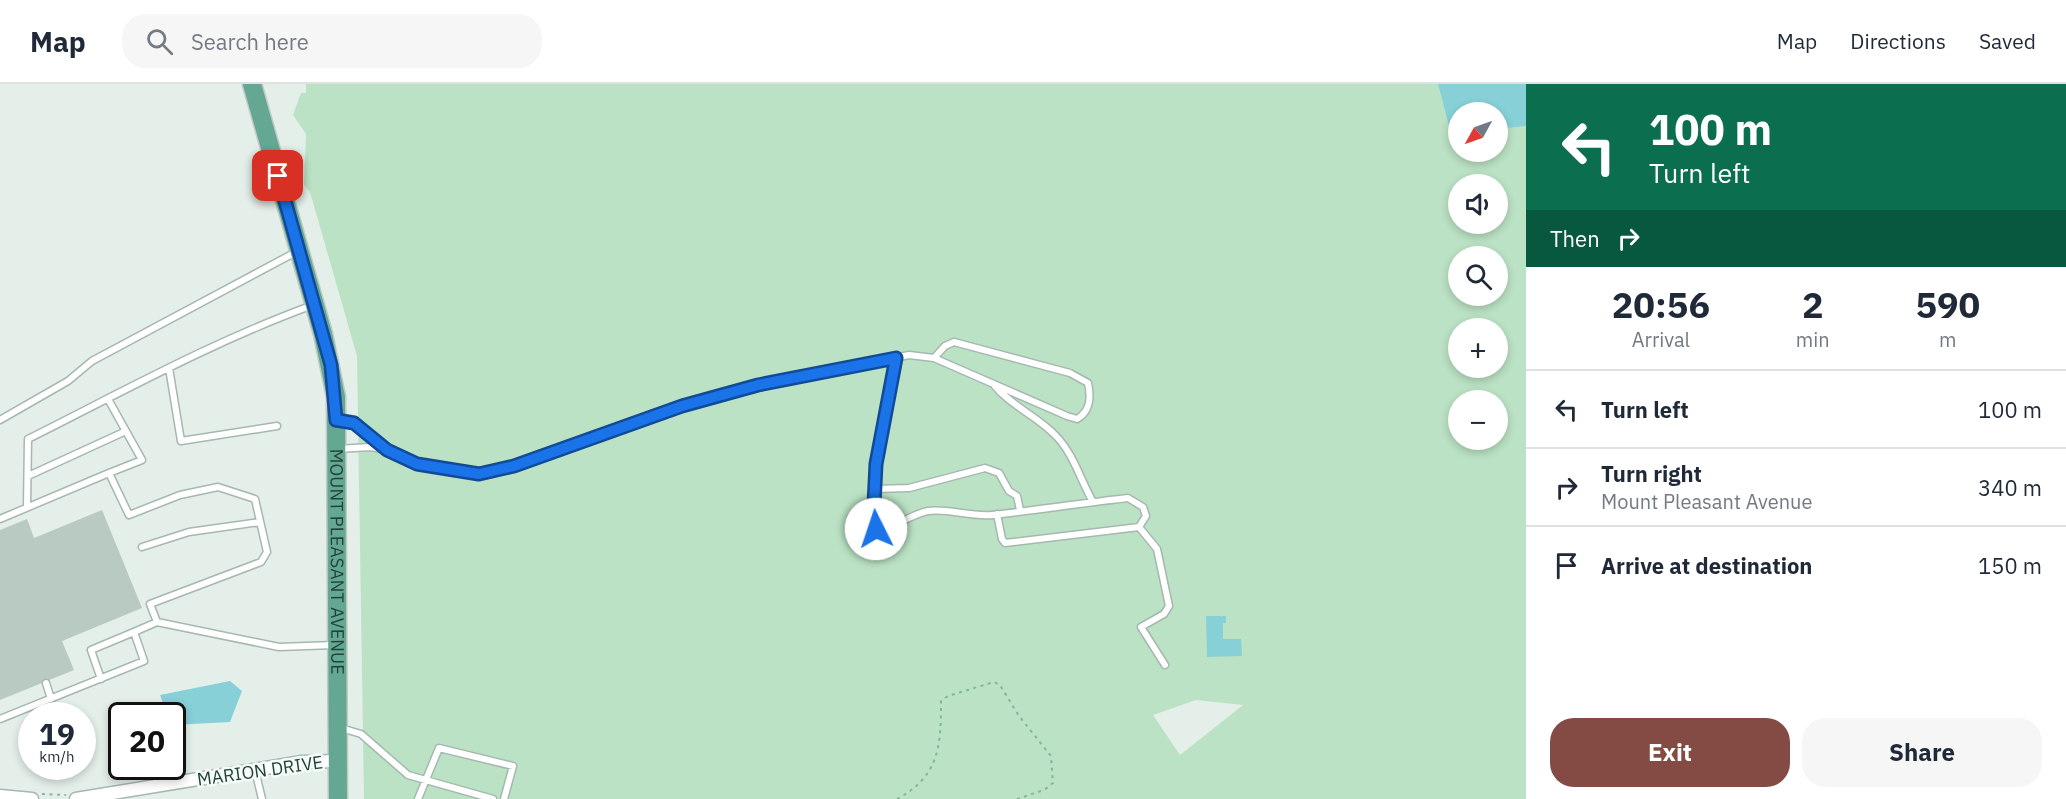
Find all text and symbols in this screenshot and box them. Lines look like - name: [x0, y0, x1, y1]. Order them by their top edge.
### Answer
- search box: [122, 14, 542, 68]
- text: Map: [30, 23, 86, 60]
- icon: search: [143, 25, 176, 58]
- text: Search here: [191, 27, 309, 56]
- text: Map: [1777, 27, 1817, 55]
- text: Directions: [1850, 27, 1946, 55]
- text: Saved: [1979, 27, 2036, 55]
- north arrow: [1448, 102, 1508, 162]
- map controls: [1448, 102, 1508, 450]
- text: 100 m: [1649, 102, 1772, 157]
- icon: left: [1550, 108, 1628, 186]
- pin: [252, 150, 303, 201]
- text: Turn left: [1649, 155, 1750, 190]
- icon: arrive: [261, 159, 294, 192]
- button: sound: [1448, 174, 1508, 234]
- icon: right: [1612, 222, 1645, 255]
- text: Then: [1550, 224, 1600, 253]
- button: search: [1448, 246, 1508, 306]
- text: 20:56: [1612, 281, 1710, 328]
- text: 2: [1802, 281, 1824, 328]
- text: 590: [1915, 281, 1980, 328]
- button: +: [1448, 318, 1508, 378]
- text: Arrival: [1632, 326, 1690, 353]
- text: min: [1796, 326, 1830, 353]
- text: m: [1939, 326, 1957, 353]
- button: −: [1448, 390, 1508, 450]
- icon: left: [1550, 393, 1583, 426]
- text: Turn left: [1601, 395, 1689, 424]
- text: 100 m: [1978, 395, 2042, 424]
- street label: MOUNT PLEASANT AVENUE: [325, 449, 349, 675]
- text: Turn right: [1601, 459, 1702, 488]
- icon: right: [1550, 471, 1583, 504]
- text: 340 m: [1978, 473, 2042, 502]
- text: Mount Pleasant Avenue: [1601, 488, 1812, 515]
- position arrow: [844, 497, 908, 561]
- icon: arrive: [1550, 549, 1583, 582]
- text: Arrive at destination: [1601, 551, 1812, 580]
- text: 150 m: [1978, 551, 2042, 580]
- speed limit sign: 20: [108, 702, 186, 780]
- text: 19: [39, 714, 75, 753]
- button: Exit: [1550, 718, 1790, 787]
- button: Share: [1802, 718, 2042, 787]
- text: km/h: [39, 747, 75, 766]
- street label: MARION DRIVE: [196, 750, 324, 791]

